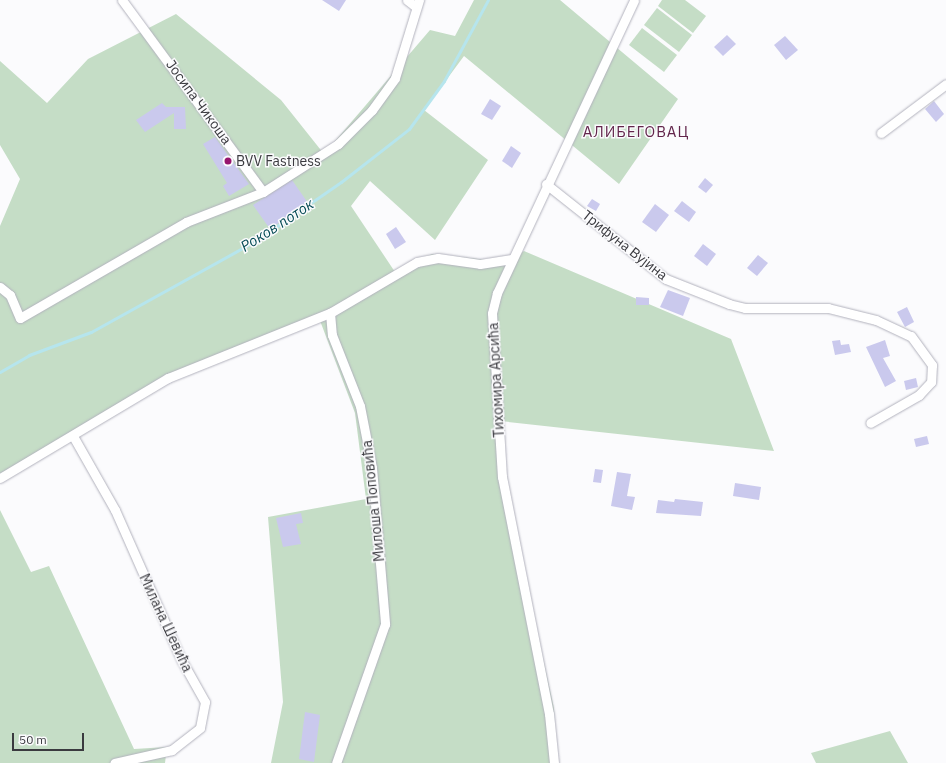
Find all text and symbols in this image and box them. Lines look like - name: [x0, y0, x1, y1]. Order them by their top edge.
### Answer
- street label: Јосипа Чикоша: [163, 56, 235, 148]
- district label: АЛИБЕГОВАЦ: [583, 123, 689, 141]
- place label: BVV Fastness: [236, 153, 321, 169]
- marker: BVV Fastness: [223, 156, 233, 166]
- water label: Роков поток: [237, 195, 317, 255]
- street label: Трифуна Вујина: [579, 206, 671, 284]
- street label: Тихомира Арсића: [485, 322, 507, 438]
- street label: Милоша Поповића: [358, 439, 388, 563]
- street label: Милана Шевића: [136, 571, 196, 675]
- scale bar: [14, 725, 86, 751]
- text: 50 m: [19, 732, 47, 747]

